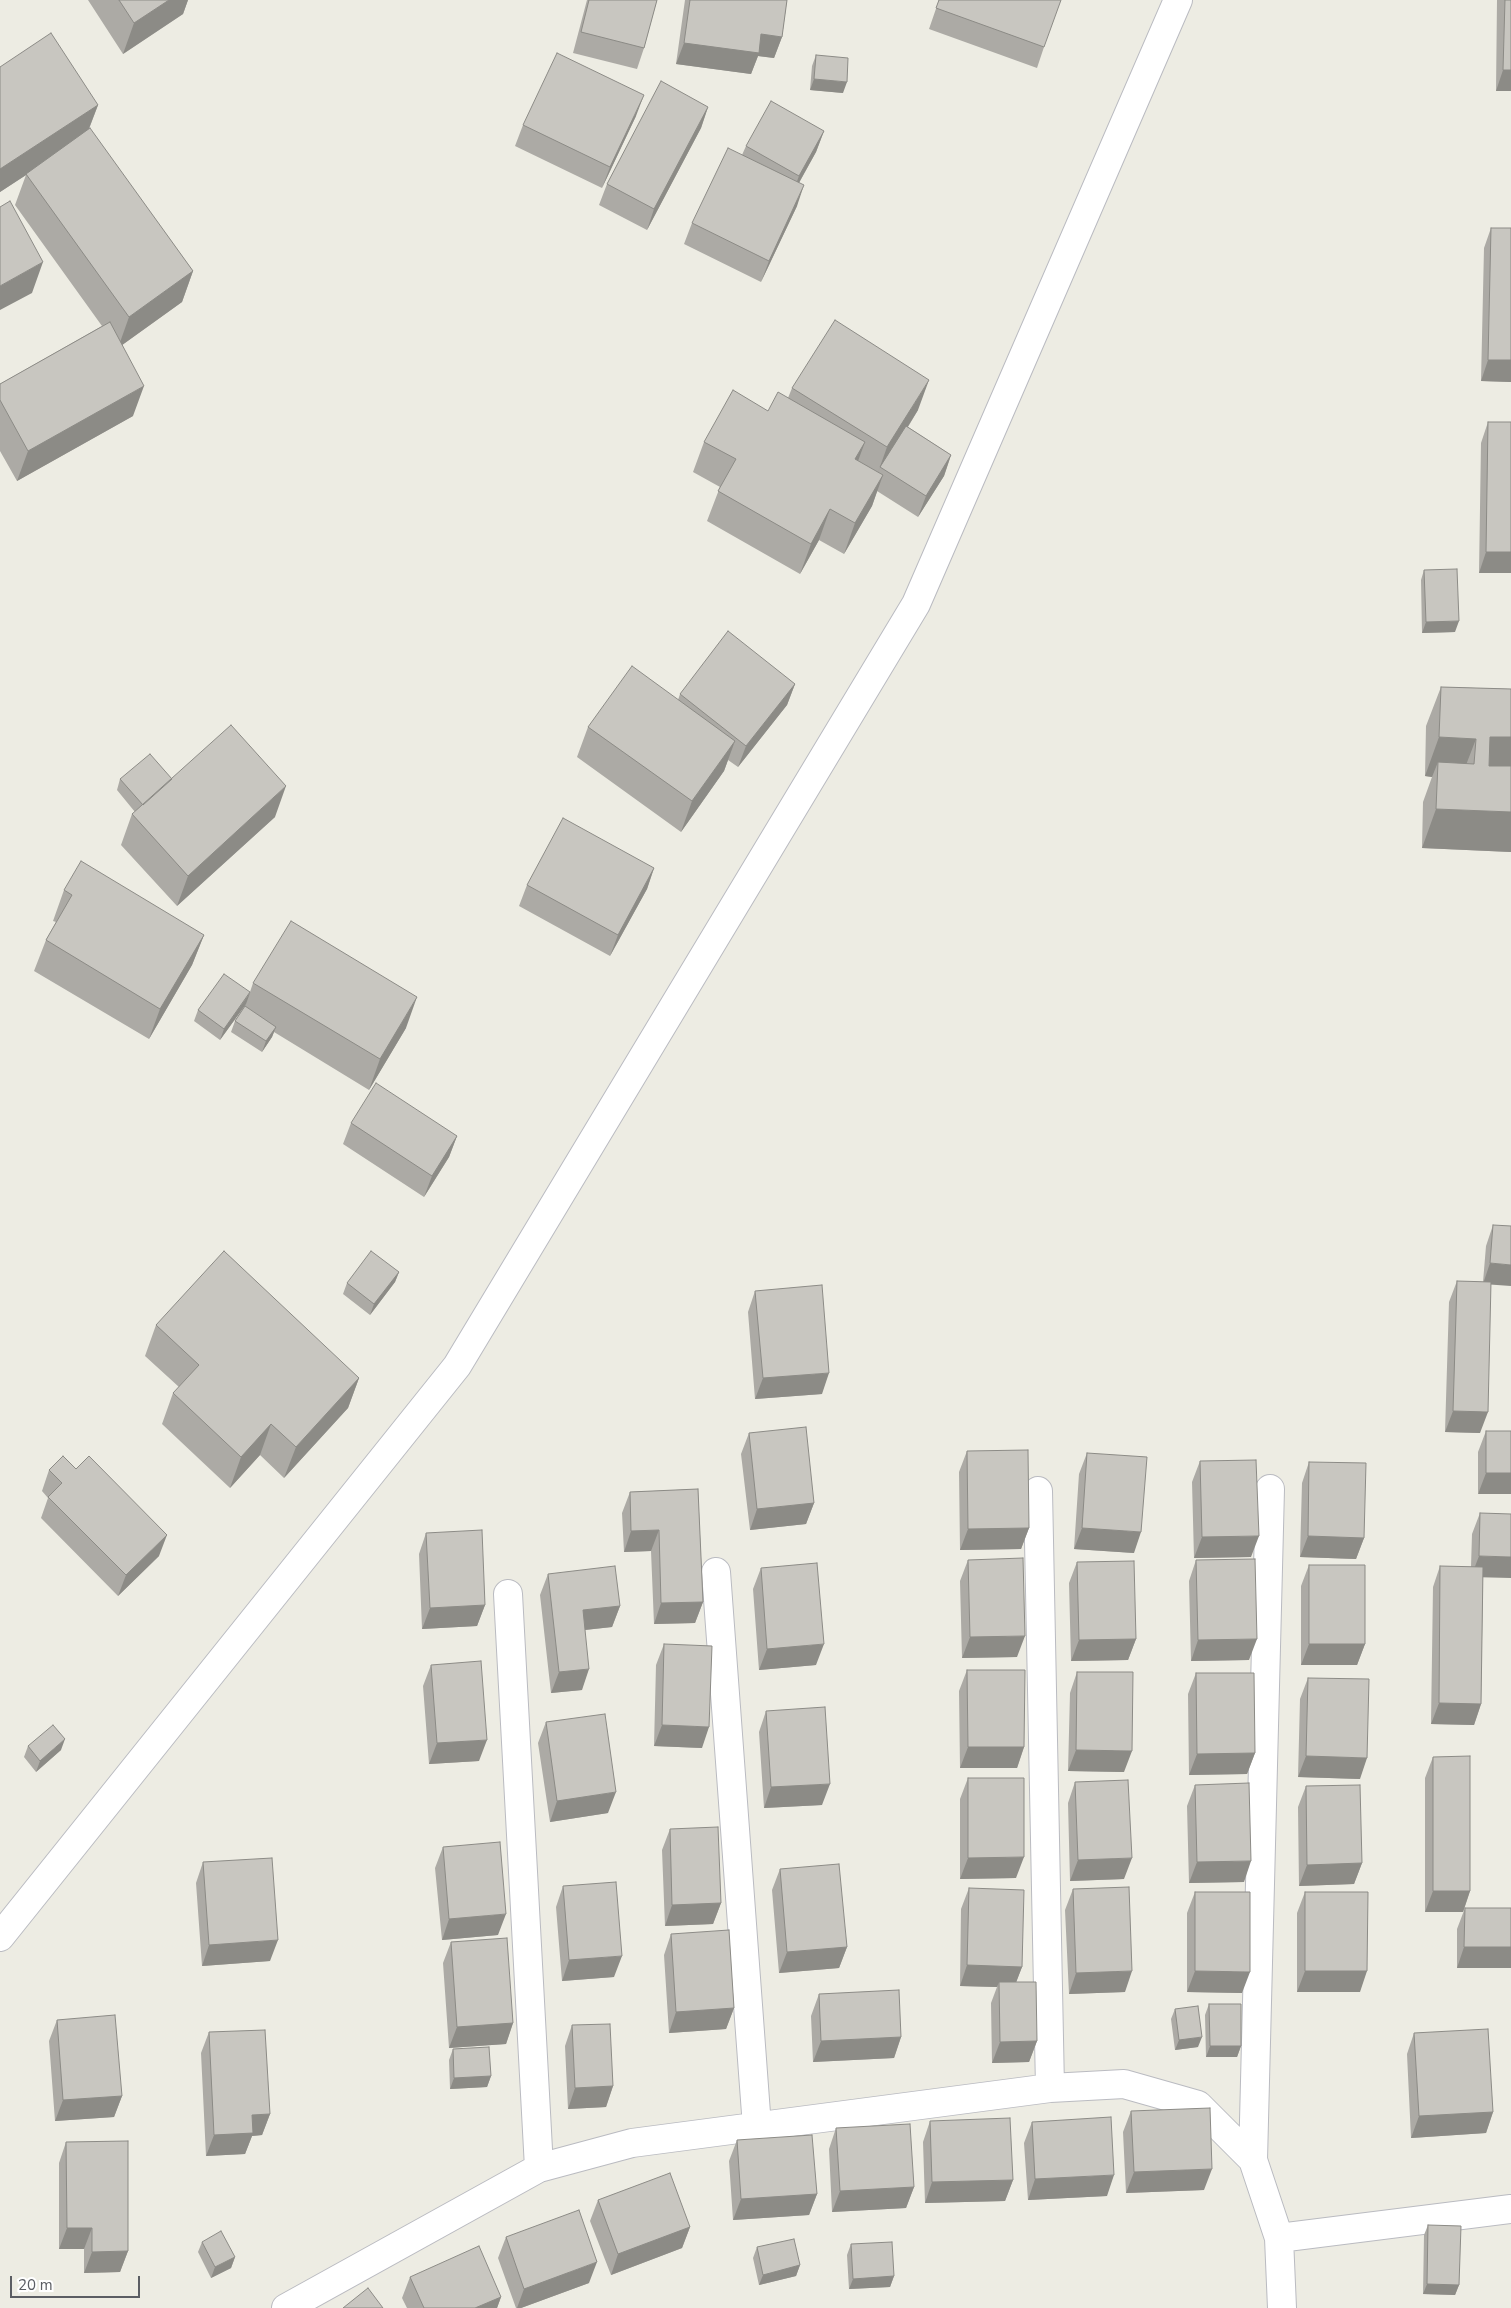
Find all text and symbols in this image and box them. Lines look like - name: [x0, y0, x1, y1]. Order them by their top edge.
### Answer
- scale bar: [12, 2266, 142, 2298]
- text: 20 m: [18, 2275, 53, 2295]

